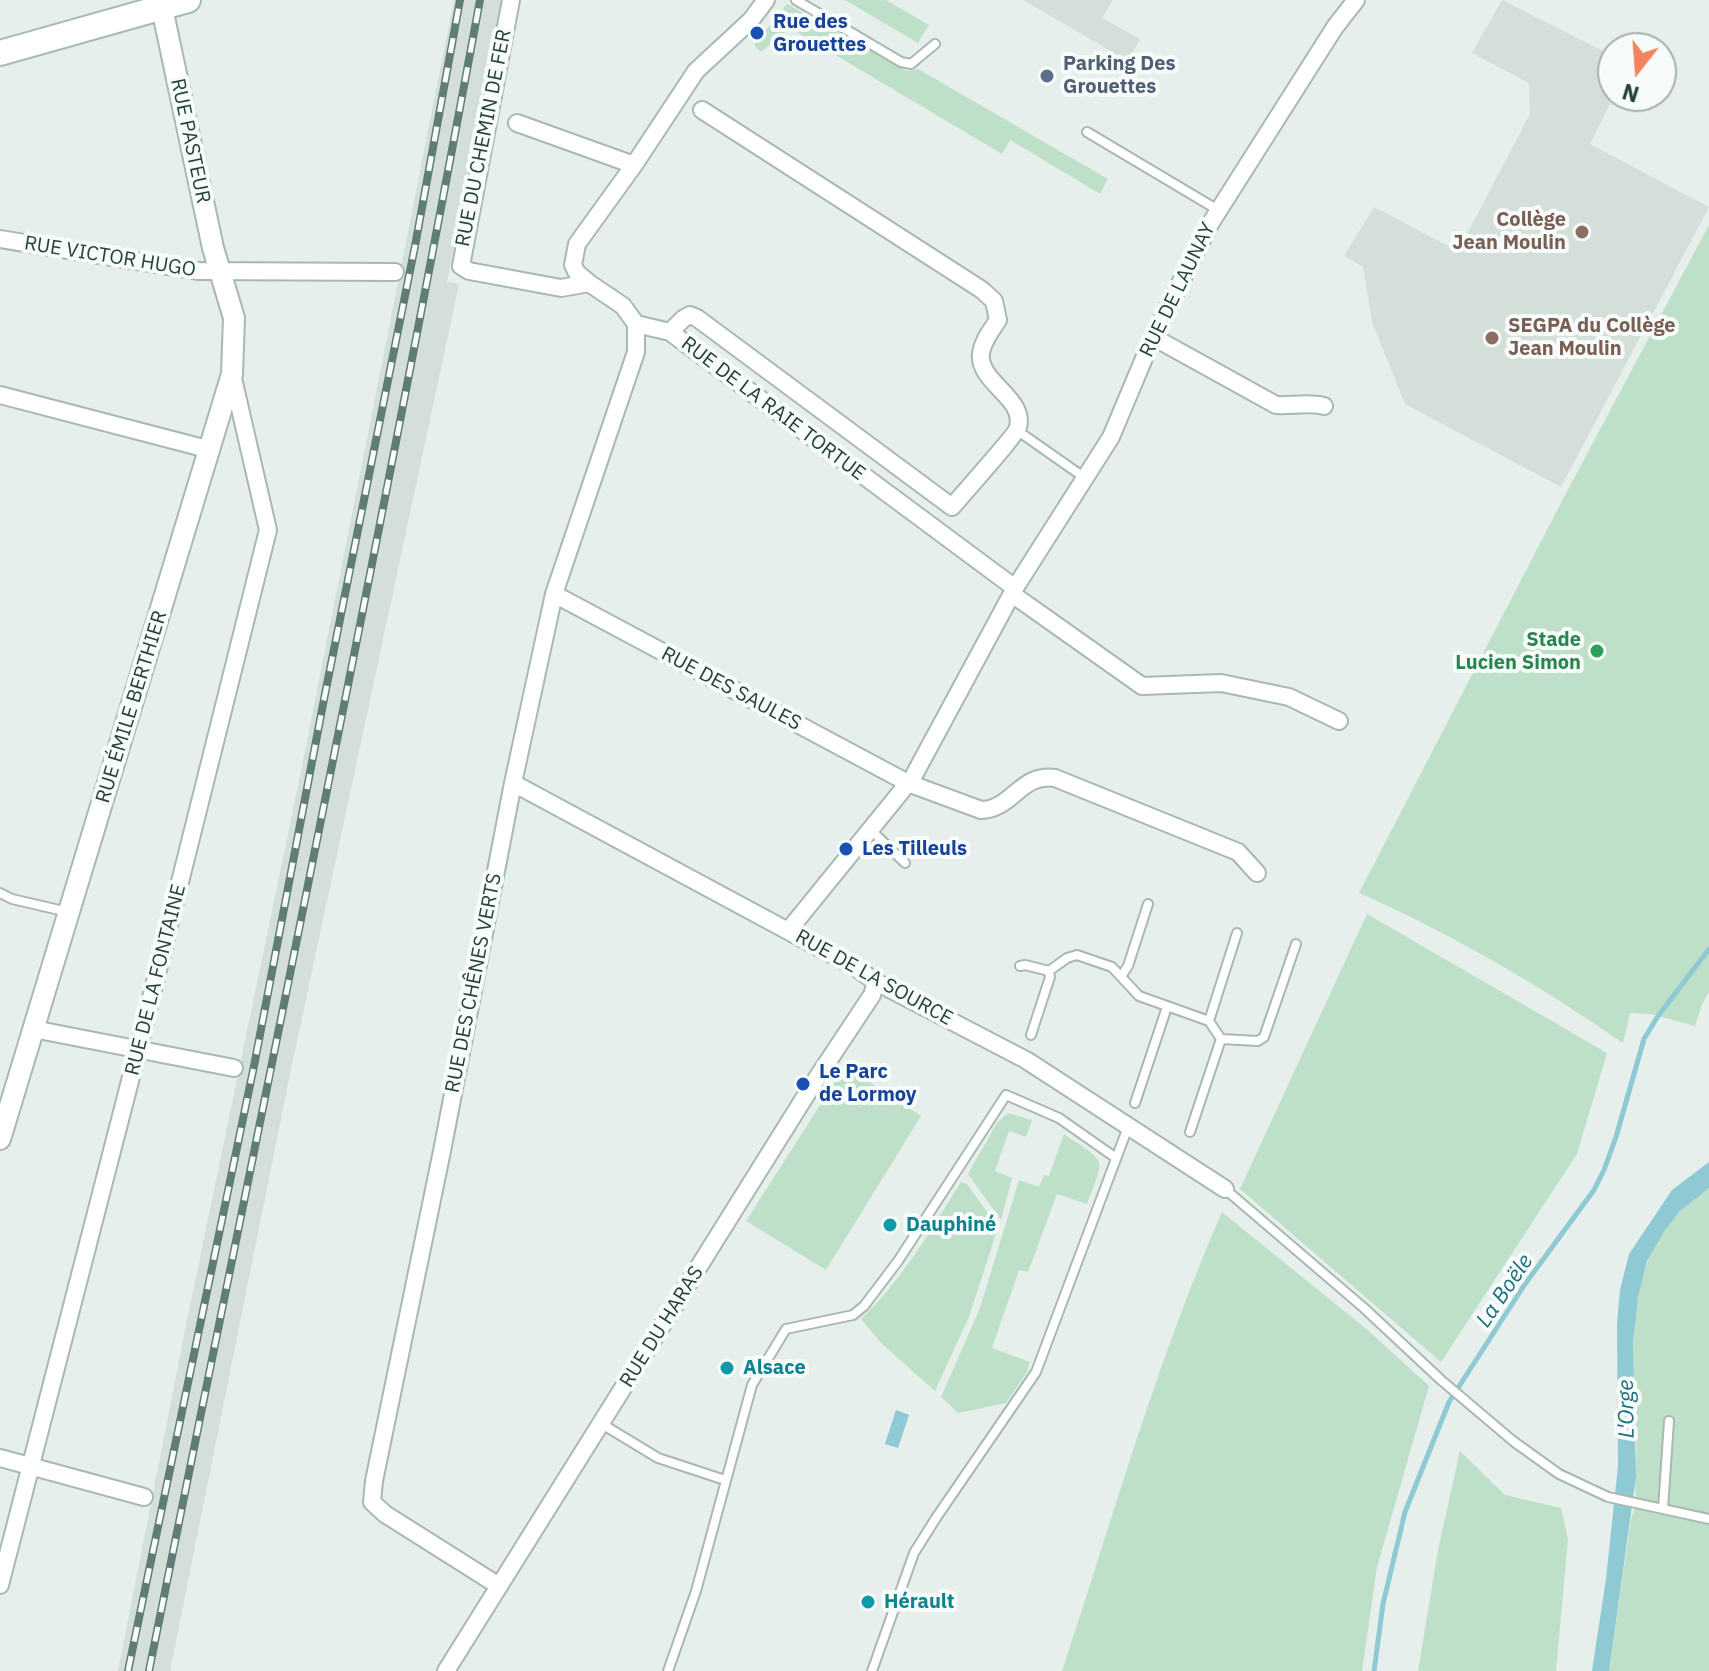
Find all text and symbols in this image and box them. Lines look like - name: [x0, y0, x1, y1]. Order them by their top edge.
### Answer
- place label: Rue des Grouettes: [773, 10, 866, 57]
- marker: Rue des Grouettes: [748, 24, 766, 42]
- street label: RUE DU CHEMIN DE FER: [451, 27, 517, 249]
- north arrow: [1597, 32, 1677, 112]
- place label: Parking Des Grouettes: [1063, 52, 1175, 99]
- marker: Parking Des Grouettes: [1038, 67, 1056, 85]
- street label: RUE PASTEUR: [165, 76, 215, 206]
- text: N: [1619, 77, 1642, 110]
- place label: Collège Jean Moulin: [1452, 208, 1566, 255]
- street label: RUE DE LAUNAY: [1135, 219, 1221, 361]
- marker: Collège Jean Moulin: [1573, 223, 1591, 241]
- street label: RUE VICTOR HUGO: [22, 232, 198, 282]
- place label: SEGPA du Collège Jean Moulin: [1508, 314, 1676, 361]
- marker: SEGPA du Collège Jean Moulin: [1483, 329, 1501, 347]
- street label: RUE DE LA RAIE TORTUE: [676, 332, 870, 486]
- street label: RUE ÉMILE BERTHIER: [91, 608, 173, 806]
- place label: Stade Lucien Simon: [1455, 628, 1581, 675]
- street label: RUE DES SAULES: [657, 642, 805, 736]
- marker: Stade Lucien Simon: [1588, 642, 1606, 660]
- place label: Les Tilleuls: [862, 837, 967, 861]
- marker: Les Tilleuls: [837, 840, 855, 858]
- street label: RUE DES CHÊNES VERTS: [441, 871, 507, 1095]
- street label: RUE DE LA FONTAINE: [121, 882, 191, 1078]
- street label: RUE DE LA SOURCE: [791, 925, 957, 1031]
- place label: Le Parc de Lormoy: [819, 1060, 917, 1107]
- marker: Le Parc de Lormoy: [794, 1075, 812, 1093]
- place label: Dauphiné: [906, 1213, 996, 1237]
- marker: Dauphiné: [881, 1216, 899, 1234]
- water label: La Boële: [1471, 1249, 1539, 1333]
- street label: RUE DU HARAS: [615, 1262, 709, 1392]
- place label: Alsace: [743, 1356, 806, 1380]
- marker: Alsace: [718, 1359, 736, 1377]
- water label: L'Orge: [1613, 1380, 1641, 1438]
- place label: Hérault: [884, 1590, 954, 1614]
- marker: Hérault: [859, 1593, 877, 1611]

